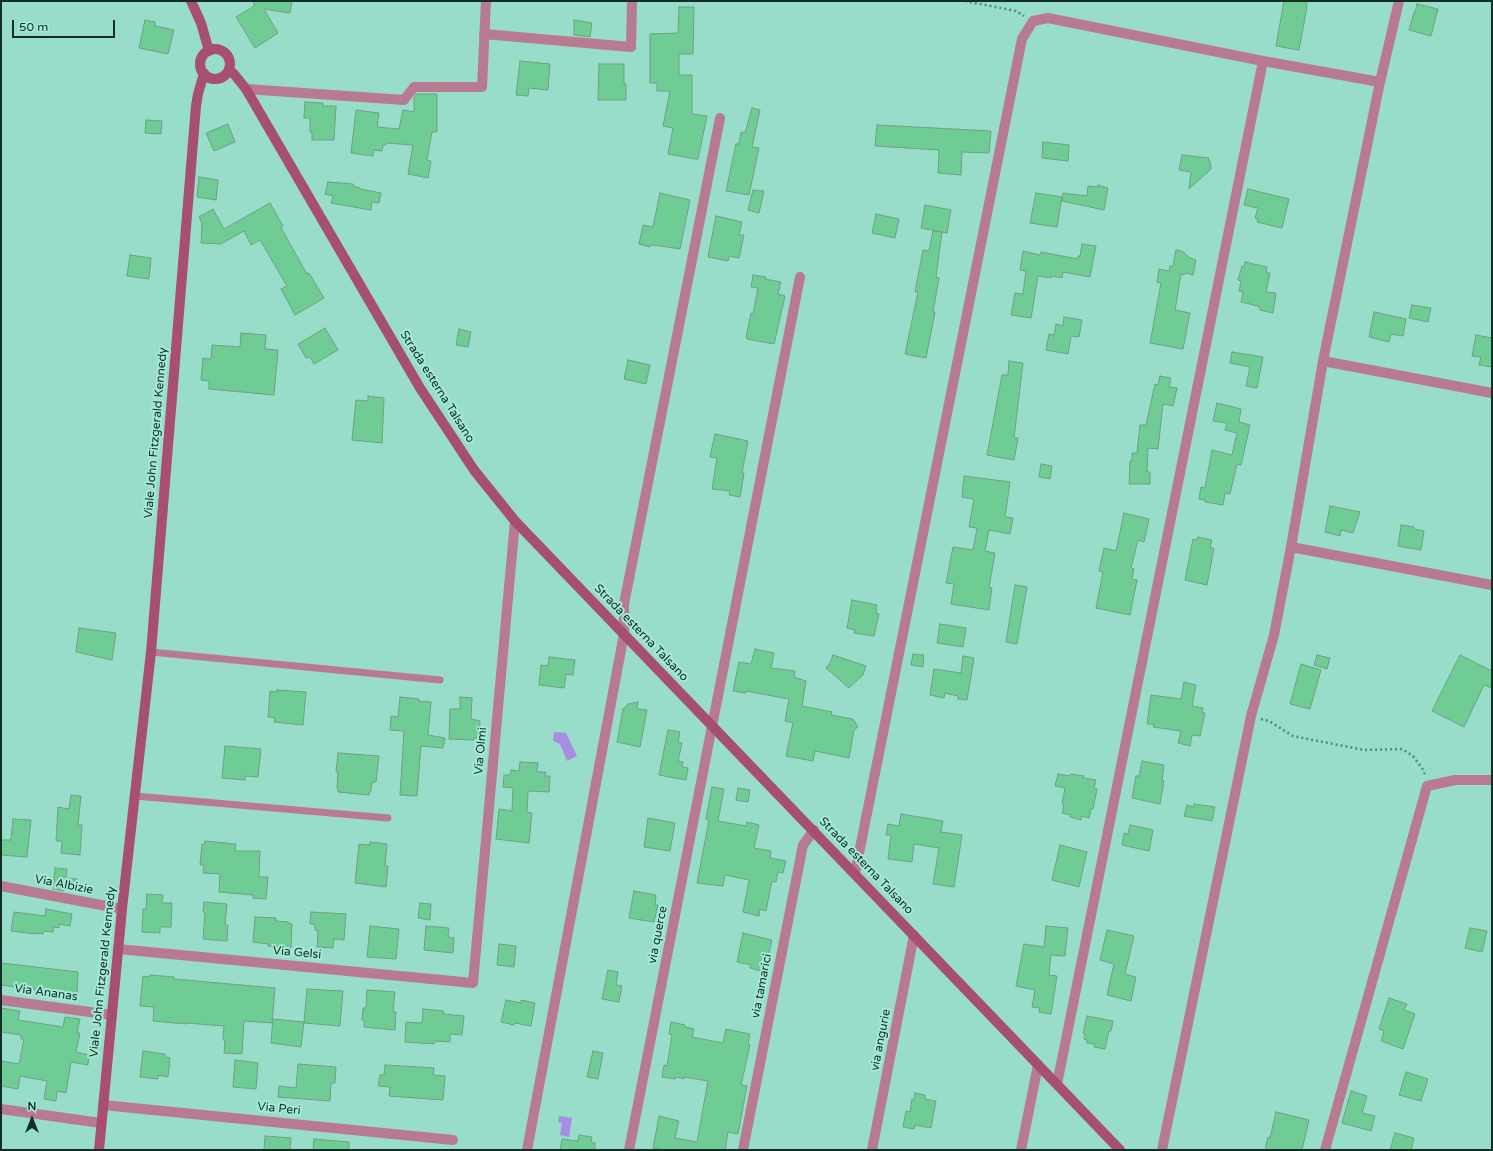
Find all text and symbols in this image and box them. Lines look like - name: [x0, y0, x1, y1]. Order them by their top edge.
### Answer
- scale bar: [14, 12, 117, 38]
- text: 50 m: [19, 20, 48, 34]
- street label: Strada esterna Talsano: [397, 328, 477, 446]
- street label: Viale John Fitzgerald Kennedy: [141, 347, 171, 519]
- street label: Strada esterna Talsano: [591, 582, 691, 684]
- street label: Via Olmi: [472, 727, 490, 775]
- street label: Strada esterna Talsano: [816, 815, 916, 917]
- street label: Via Albizie: [34, 872, 94, 898]
- street label: Viale John Fitzgerald Kennedy: [87, 886, 119, 1058]
- street label: via querce: [645, 905, 671, 965]
- street label: Via Gelsi: [272, 944, 322, 962]
- street label: via tamarici: [749, 953, 775, 1019]
- street label: Via Ananas: [13, 981, 79, 1005]
- street label: via angurie: [868, 1008, 894, 1072]
- north arrow: [12, 1099, 52, 1139]
- text: N: [28, 1100, 36, 1113]
- street label: Via Peri: [257, 1100, 301, 1118]

